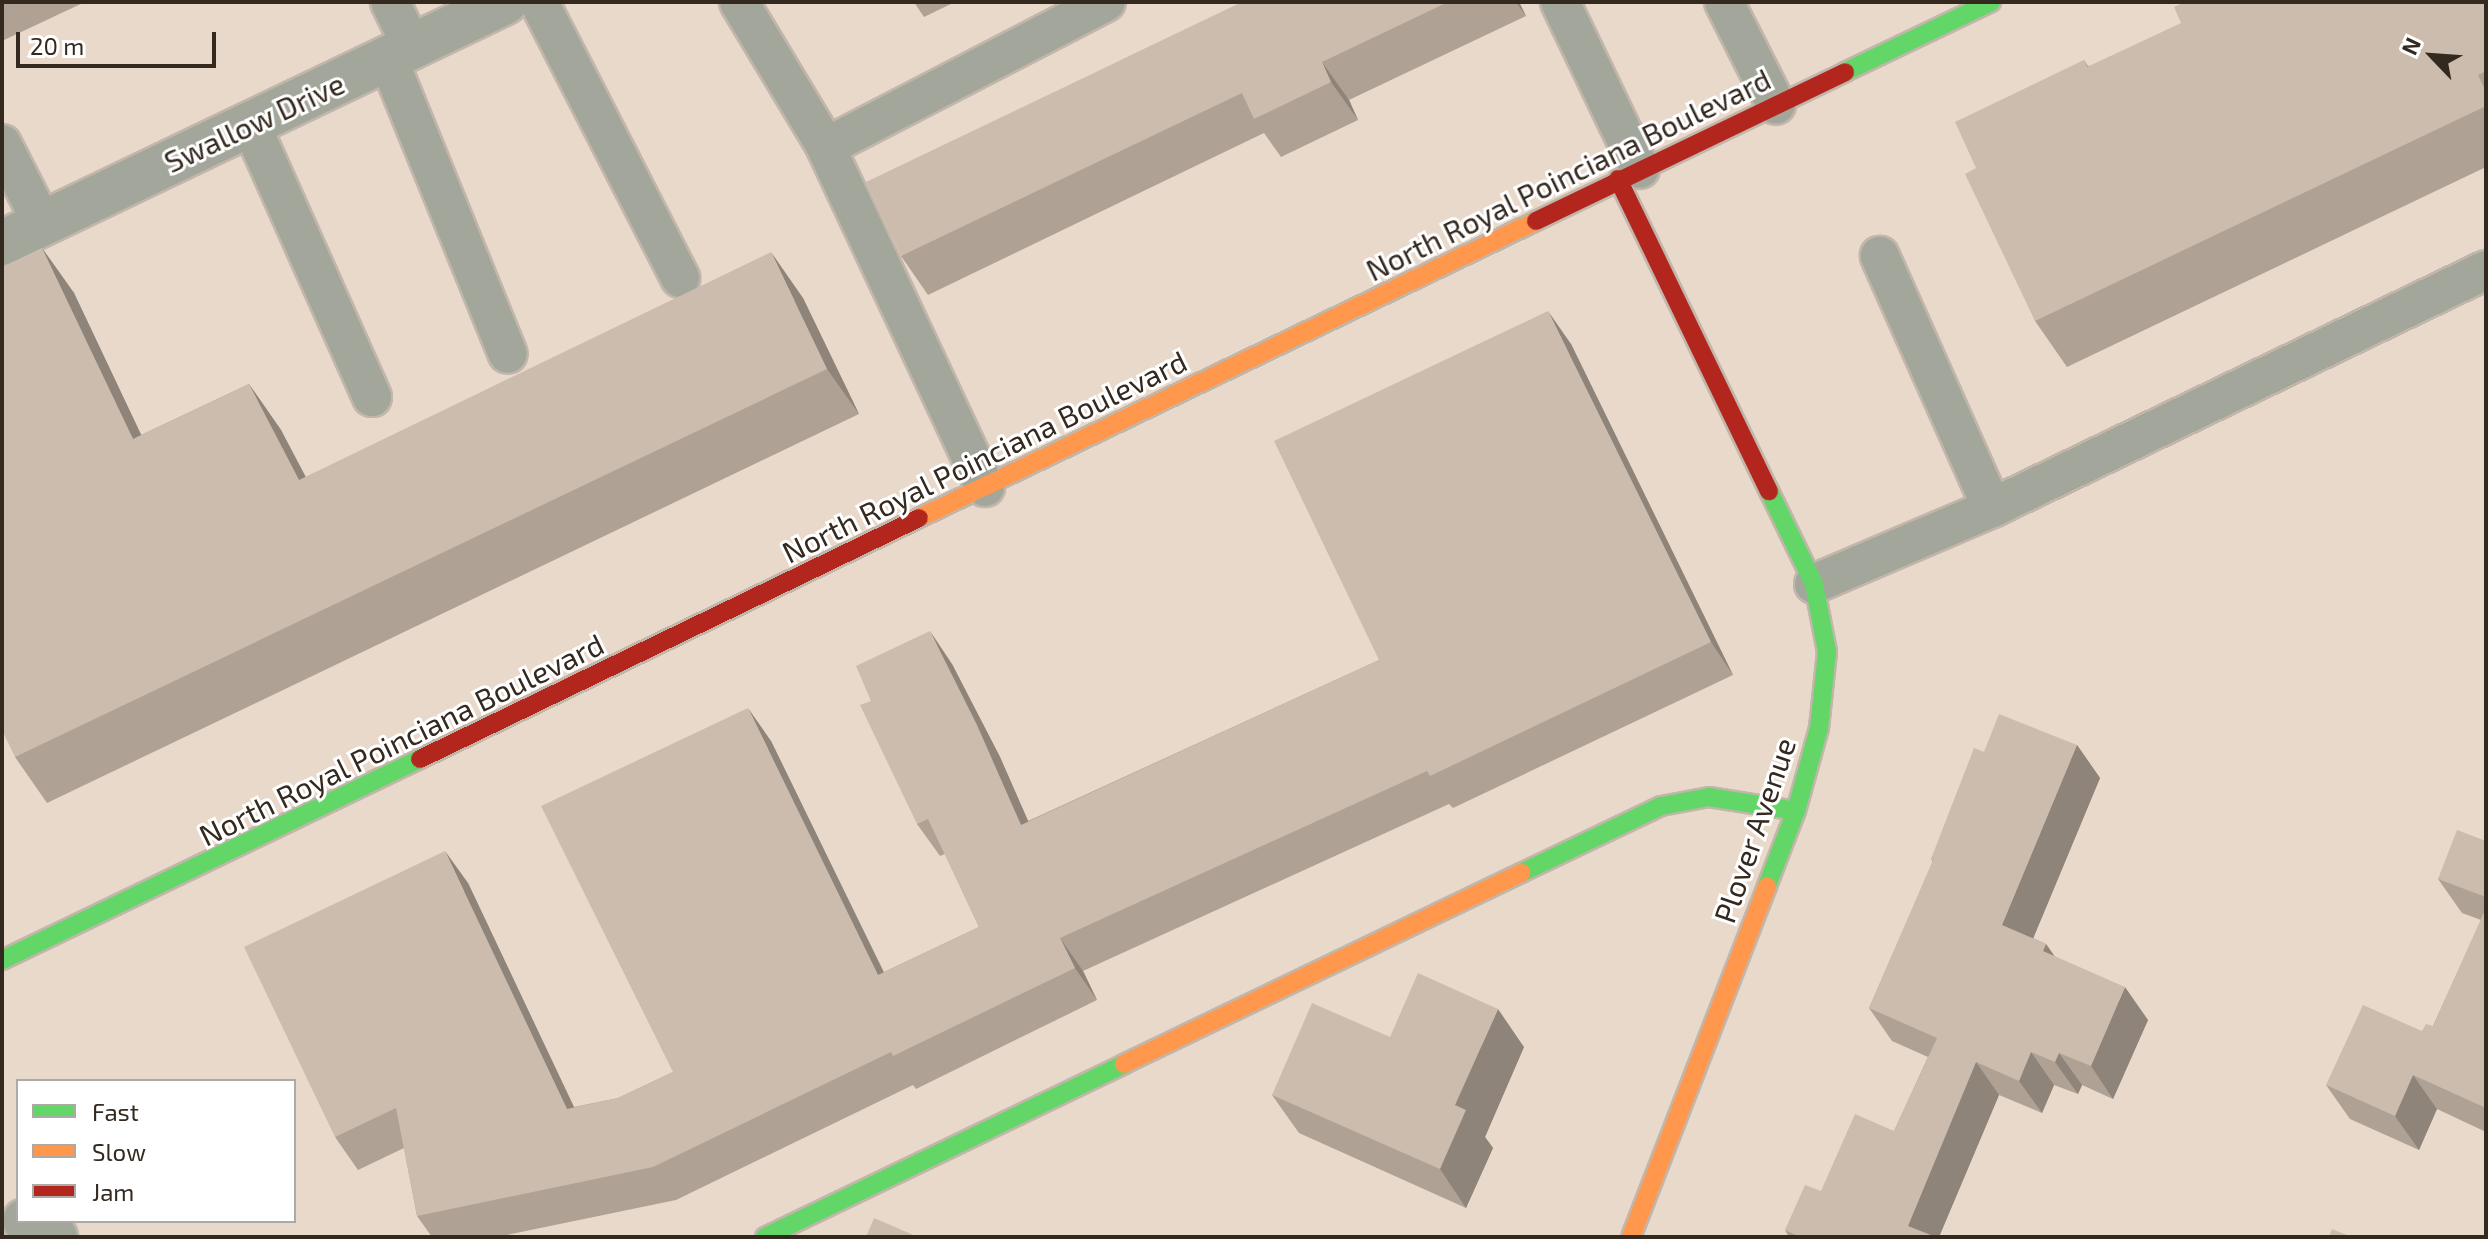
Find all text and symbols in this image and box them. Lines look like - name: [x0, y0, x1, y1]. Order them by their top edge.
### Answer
- scale bar: [20, 16, 220, 66]
- north arrow: [2392, 16, 2472, 96]
- text: 20 m: [30, 31, 84, 60]
- text: N: [2395, 33, 2425, 59]
- street label: North Royal Poinciana Boulevard: [1360, 60, 1776, 288]
- street label: Swallow Drive: [158, 64, 350, 180]
- street label: North Royal Poinciana Boulevard: [776, 342, 1192, 570]
- street label: North Royal Poinciana Boulevard: [193, 625, 609, 853]
- street label: Plover Avenue: [1705, 732, 1803, 928]
- legend: [16, 1079, 296, 1223]
- text: Fast: [92, 1097, 139, 1126]
- text: Slow: [92, 1137, 146, 1166]
- text: Jam: [92, 1177, 134, 1206]

